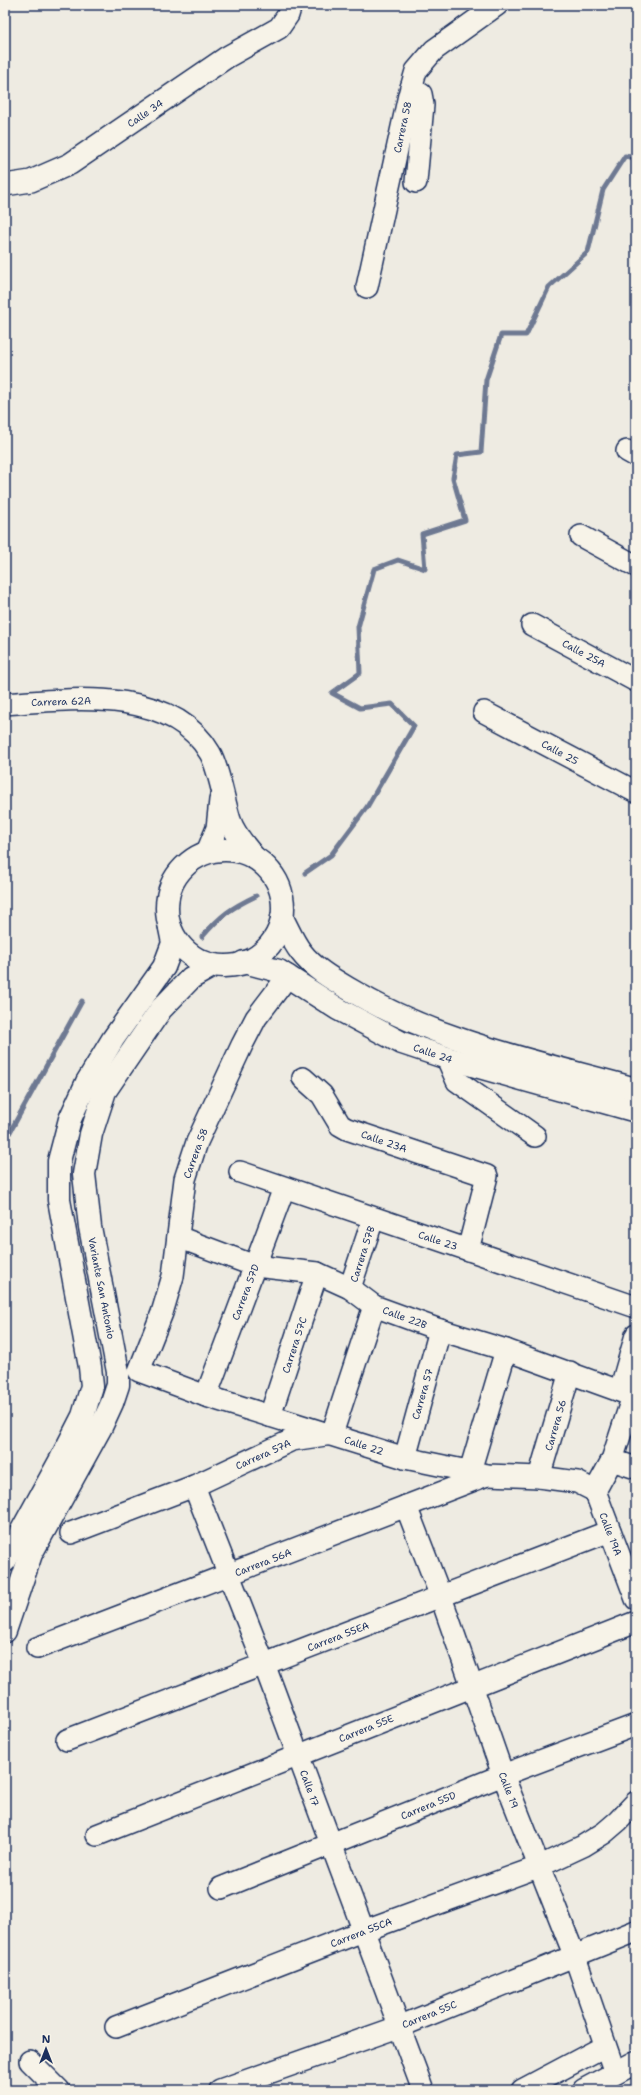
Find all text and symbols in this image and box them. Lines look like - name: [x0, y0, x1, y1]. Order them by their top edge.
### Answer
- street label: Calle 34: [125, 97, 166, 130]
- street label: Carrera 58: [391, 100, 414, 154]
- street label: Calle 25A: [560, 637, 608, 670]
- street label: Carrera 62A: [31, 694, 91, 709]
- street label: Calle 25: [539, 737, 581, 768]
- street label: Calle 24: [412, 1041, 454, 1066]
- street label: Carrera 58: [180, 1126, 211, 1180]
- street label: Calle 23A: [359, 1128, 409, 1155]
- street label: Carrera 57B: [347, 1224, 378, 1284]
- street label: Calle 23: [417, 1228, 459, 1253]
- street label: Variante San Antonio: [85, 1236, 118, 1340]
- street label: Carrera 57D: [229, 1262, 262, 1322]
- street label: Calle 22B: [381, 1303, 429, 1332]
- street label: Carrera 57C: [279, 1315, 310, 1375]
- street label: Carrera 57: [409, 1367, 436, 1421]
- street label: Carrera 56: [542, 1398, 569, 1452]
- street label: Calle 22: [342, 1433, 385, 1458]
- street label: Carrera 57A: [233, 1436, 293, 1472]
- street label: Calle 19A: [596, 1511, 625, 1558]
- street label: Carrera 56A: [233, 1546, 293, 1579]
- street label: Carrera 55EA: [306, 1619, 371, 1654]
- street label: Carrera 55E: [337, 1712, 396, 1745]
- street label: Calle 17: [297, 1768, 322, 1808]
- street label: Calle 19: [496, 1770, 521, 1810]
- street label: Carrera 55D: [399, 1788, 458, 1822]
- street label: Carrera 55CA: [329, 1915, 394, 1950]
- street label: Carrera 55C: [400, 1998, 458, 2031]
- north arrow: [26, 2029, 66, 2069]
- text: N: [42, 2032, 51, 2047]

